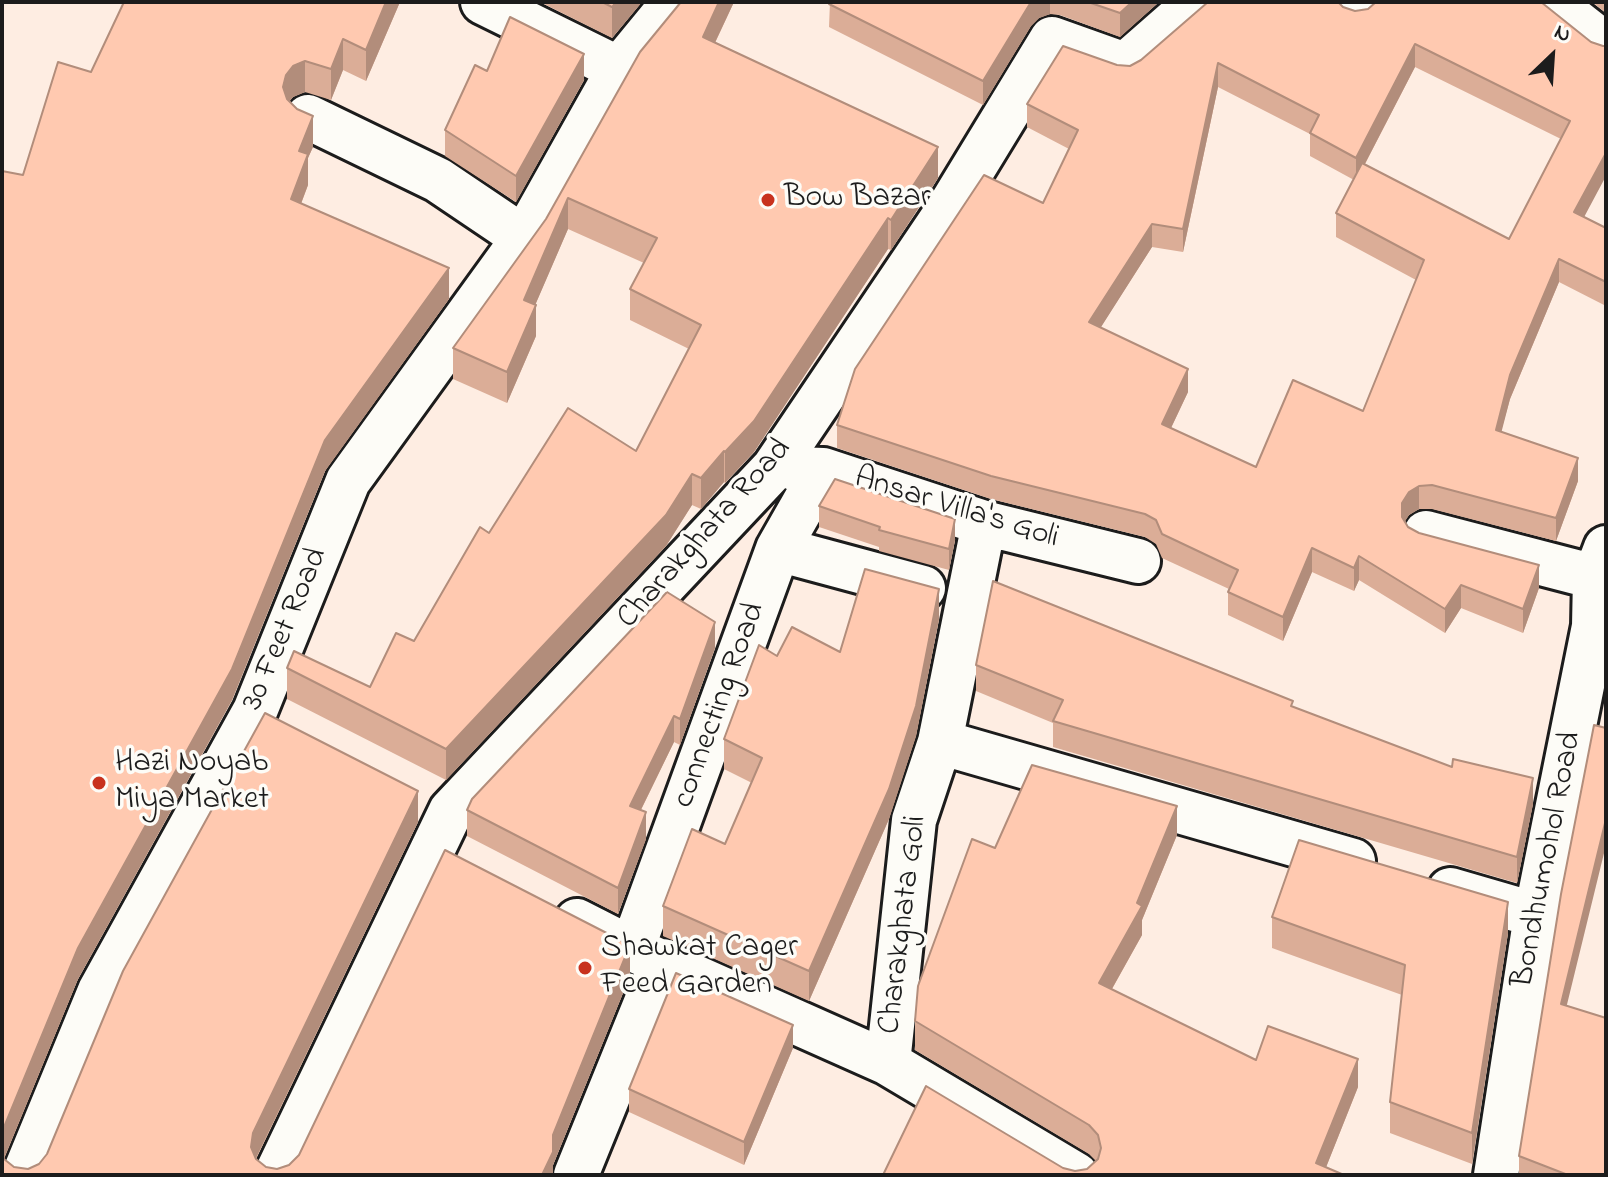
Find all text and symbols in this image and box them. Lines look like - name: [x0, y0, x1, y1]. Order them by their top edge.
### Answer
- north arrow: [1512, 16, 1592, 96]
- text: N: [1549, 17, 1576, 52]
- place label: Bow Bazar: [784, 181, 931, 219]
- marker: Bow Bazar: [759, 191, 777, 209]
- street label: Charakghata Road: [611, 432, 801, 638]
- street label: Ansar Villa's Goli: [849, 461, 1063, 559]
- street label: 30 Feet Road: [236, 543, 338, 717]
- street label: connecting Road: [666, 598, 776, 814]
- street label: Bondhumohol Road: [1505, 729, 1593, 991]
- place label: Hazi Noyab Miya Market: [115, 746, 269, 821]
- marker: Hazi Noyab Miya Market: [90, 774, 108, 792]
- street label: Charakghata Goli: [873, 814, 937, 1036]
- place label: Shawkat Cager Feed Garden: [601, 931, 798, 1006]
- marker: Shawkat Cager Feed Garden: [576, 959, 594, 977]

